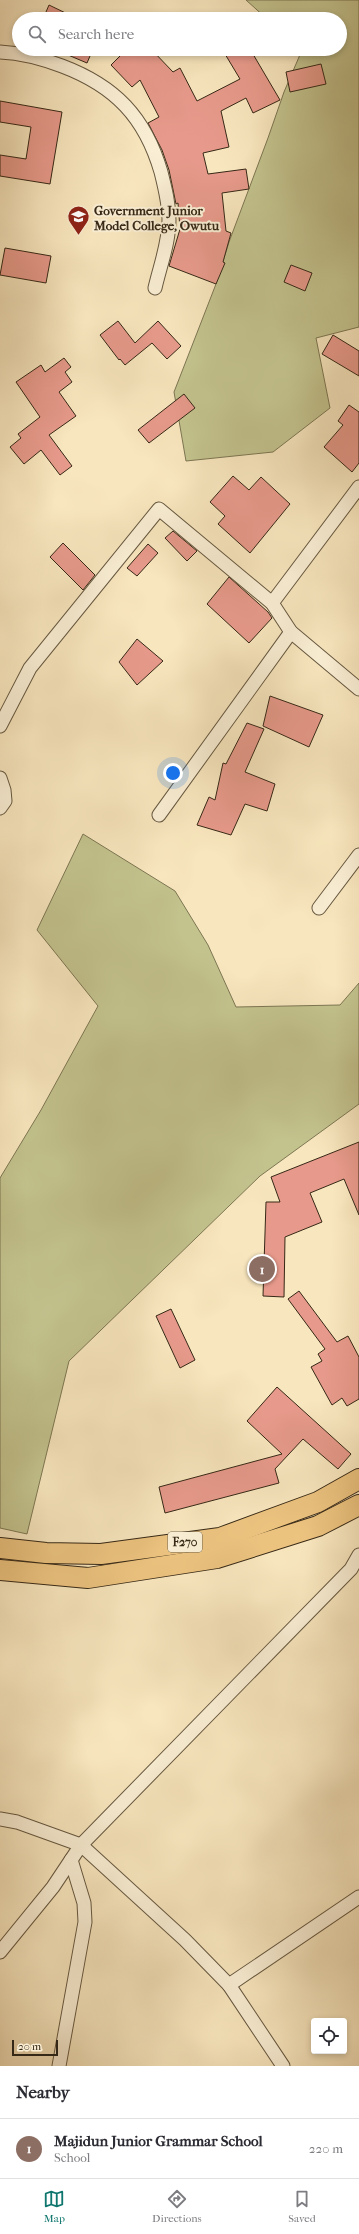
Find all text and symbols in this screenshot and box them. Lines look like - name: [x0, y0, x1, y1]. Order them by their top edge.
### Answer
- search box: [12, 12, 347, 56]
- icon: search: [26, 23, 48, 45]
- text: Search here: [58, 25, 134, 43]
- place label: Government Junior Model College, Owutu: [93, 203, 220, 234]
- school or university icon: Government Junior Model College, Owutu: [66, 204, 92, 237]
- your location: [163, 763, 183, 783]
- pin: 1: [249, 1254, 275, 1284]
- road number: F270: [168, 1532, 202, 1552]
- map controls: [311, 2018, 347, 2054]
- button: locate: [311, 2018, 347, 2054]
- scale bar: [12, 2038, 58, 2057]
- text: 20 m: [18, 2040, 41, 2053]
- text: Nearby: [16, 2082, 70, 2102]
- text: Majidun Junior Grammar School: [54, 2132, 263, 2150]
- text: 1: [27, 2141, 31, 2156]
- text: 220 m: [309, 2141, 343, 2156]
- text: School: [54, 2150, 90, 2165]
- tab: Map: [43, 2188, 65, 2225]
- tab: Directions: [152, 2188, 202, 2225]
- tab: Saved: [288, 2188, 316, 2225]

